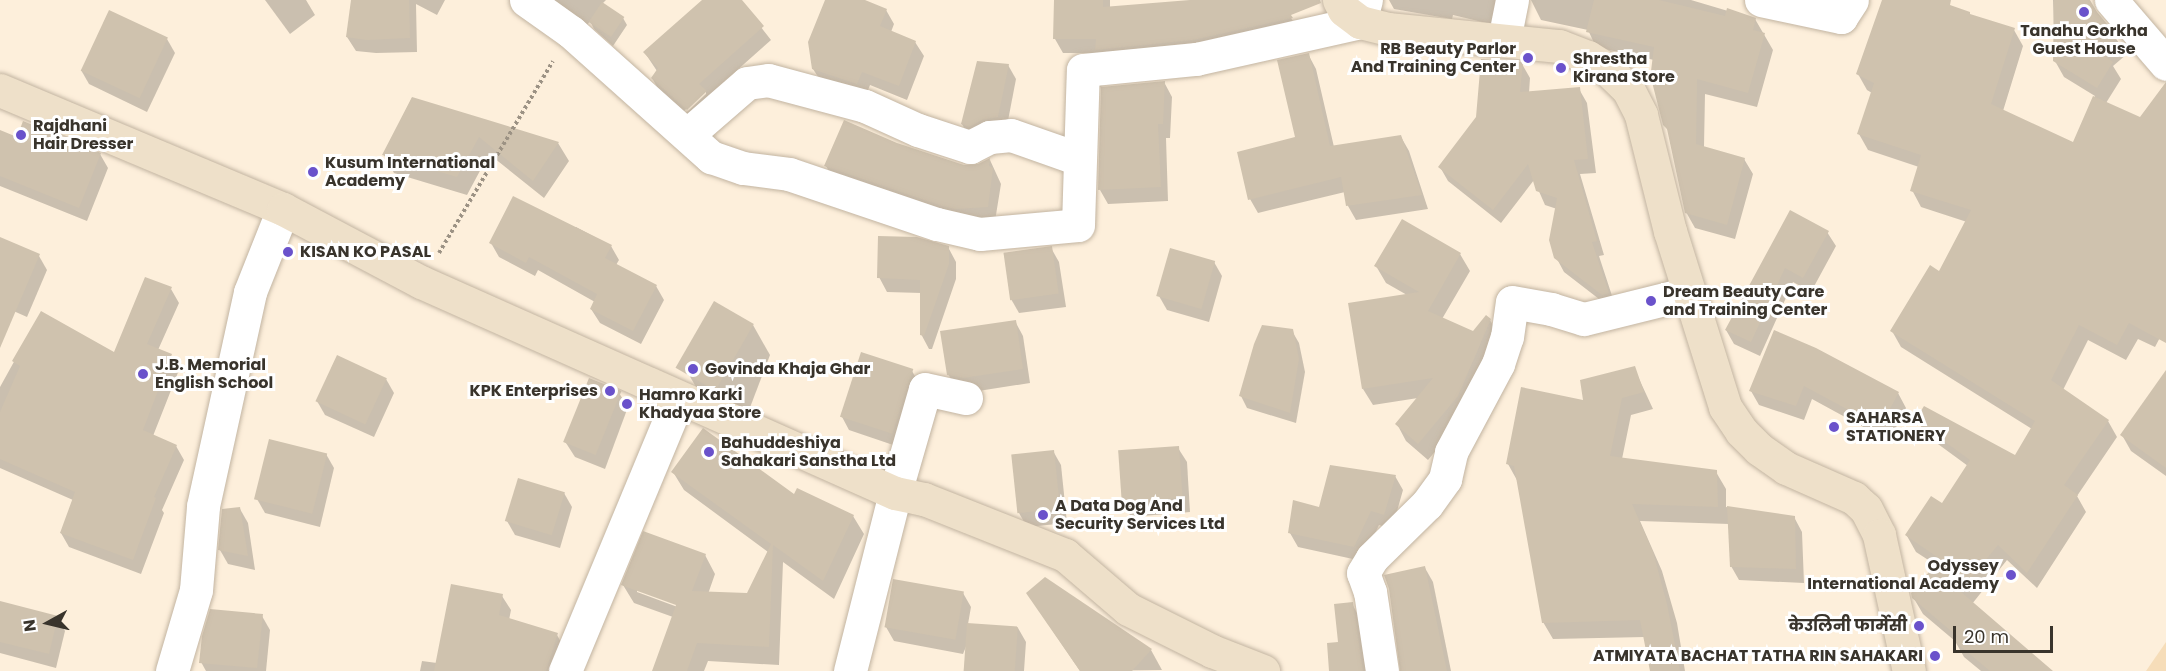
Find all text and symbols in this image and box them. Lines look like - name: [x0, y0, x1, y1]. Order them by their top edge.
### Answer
- marker: Tanahu Gorkha Guest House: [2077, 5, 2091, 19]
- place label: Tanahu Gorkha Guest House: [2020, 21, 2148, 59]
- place label: RB Beauty Parlor And Training Center: [1351, 39, 1516, 77]
- place label: Shrestha Kirana Store: [1573, 49, 1675, 87]
- marker: RB Beauty Parlor And Training Center: [1521, 51, 1535, 65]
- marker: Shrestha Kirana Store: [1554, 61, 1568, 75]
- place label: Rajdhani Hair Dresser: [33, 116, 133, 154]
- marker: Rajdhani Hair Dresser: [14, 128, 28, 142]
- place label: Kusum International Academy: [325, 153, 495, 191]
- marker: Kusum International Academy: [306, 165, 320, 179]
- place label: KISAN KO PASAL: [300, 242, 431, 262]
- marker: KISAN KO PASAL: [281, 245, 295, 259]
- place label: Dream Beauty Care and Training Center: [1663, 282, 1827, 320]
- marker: Dream Beauty Care and Training Center: [1644, 294, 1658, 308]
- place label: J.B. Memorial English School: [155, 355, 273, 393]
- place label: Govinda Khaja Ghar: [705, 359, 870, 379]
- marker: Govinda Khaja Ghar: [686, 362, 700, 376]
- marker: J.B. Memorial English School: [136, 367, 150, 381]
- place label: KPK Enterprises: [470, 381, 598, 401]
- marker: KPK Enterprises: [603, 384, 617, 398]
- place label: Hamro Karki Khadyaa Store: [639, 385, 761, 423]
- marker: Hamro Karki Khadyaa Store: [620, 397, 634, 411]
- place label: SAHARSA STATIONERY: [1846, 408, 1946, 446]
- marker: SAHARSA STATIONERY: [1827, 420, 1841, 434]
- place label: Bahuddeshiya Sahakari Sanstha Ltd: [721, 433, 896, 471]
- marker: Bahuddeshiya Sahakari Sanstha Ltd: [702, 445, 716, 459]
- place label: A Data Dog And Security Services Ltd: [1055, 496, 1225, 534]
- marker: A Data Dog And Security Services Ltd: [1036, 508, 1050, 522]
- place label: Odyssey International Academy: [1807, 556, 1999, 594]
- marker: Odyssey International Academy: [2004, 568, 2018, 582]
- north arrow: [18, 593, 78, 653]
- scale bar: [1956, 614, 2056, 652]
- place label: केउलिनी फार्मेसी: [1788, 616, 1907, 636]
- text: N: [17, 618, 42, 633]
- marker: केउलिनी फार्मेसी: [1912, 619, 1926, 633]
- text: 20 m: [1964, 624, 2009, 649]
- place label: ATMIYATA BACHAT TATHA RIN SAHAKARI: [1593, 646, 1923, 666]
- marker: ATMIYATA BACHAT TATHA RIN SAHAKARI: [1928, 649, 1942, 663]

